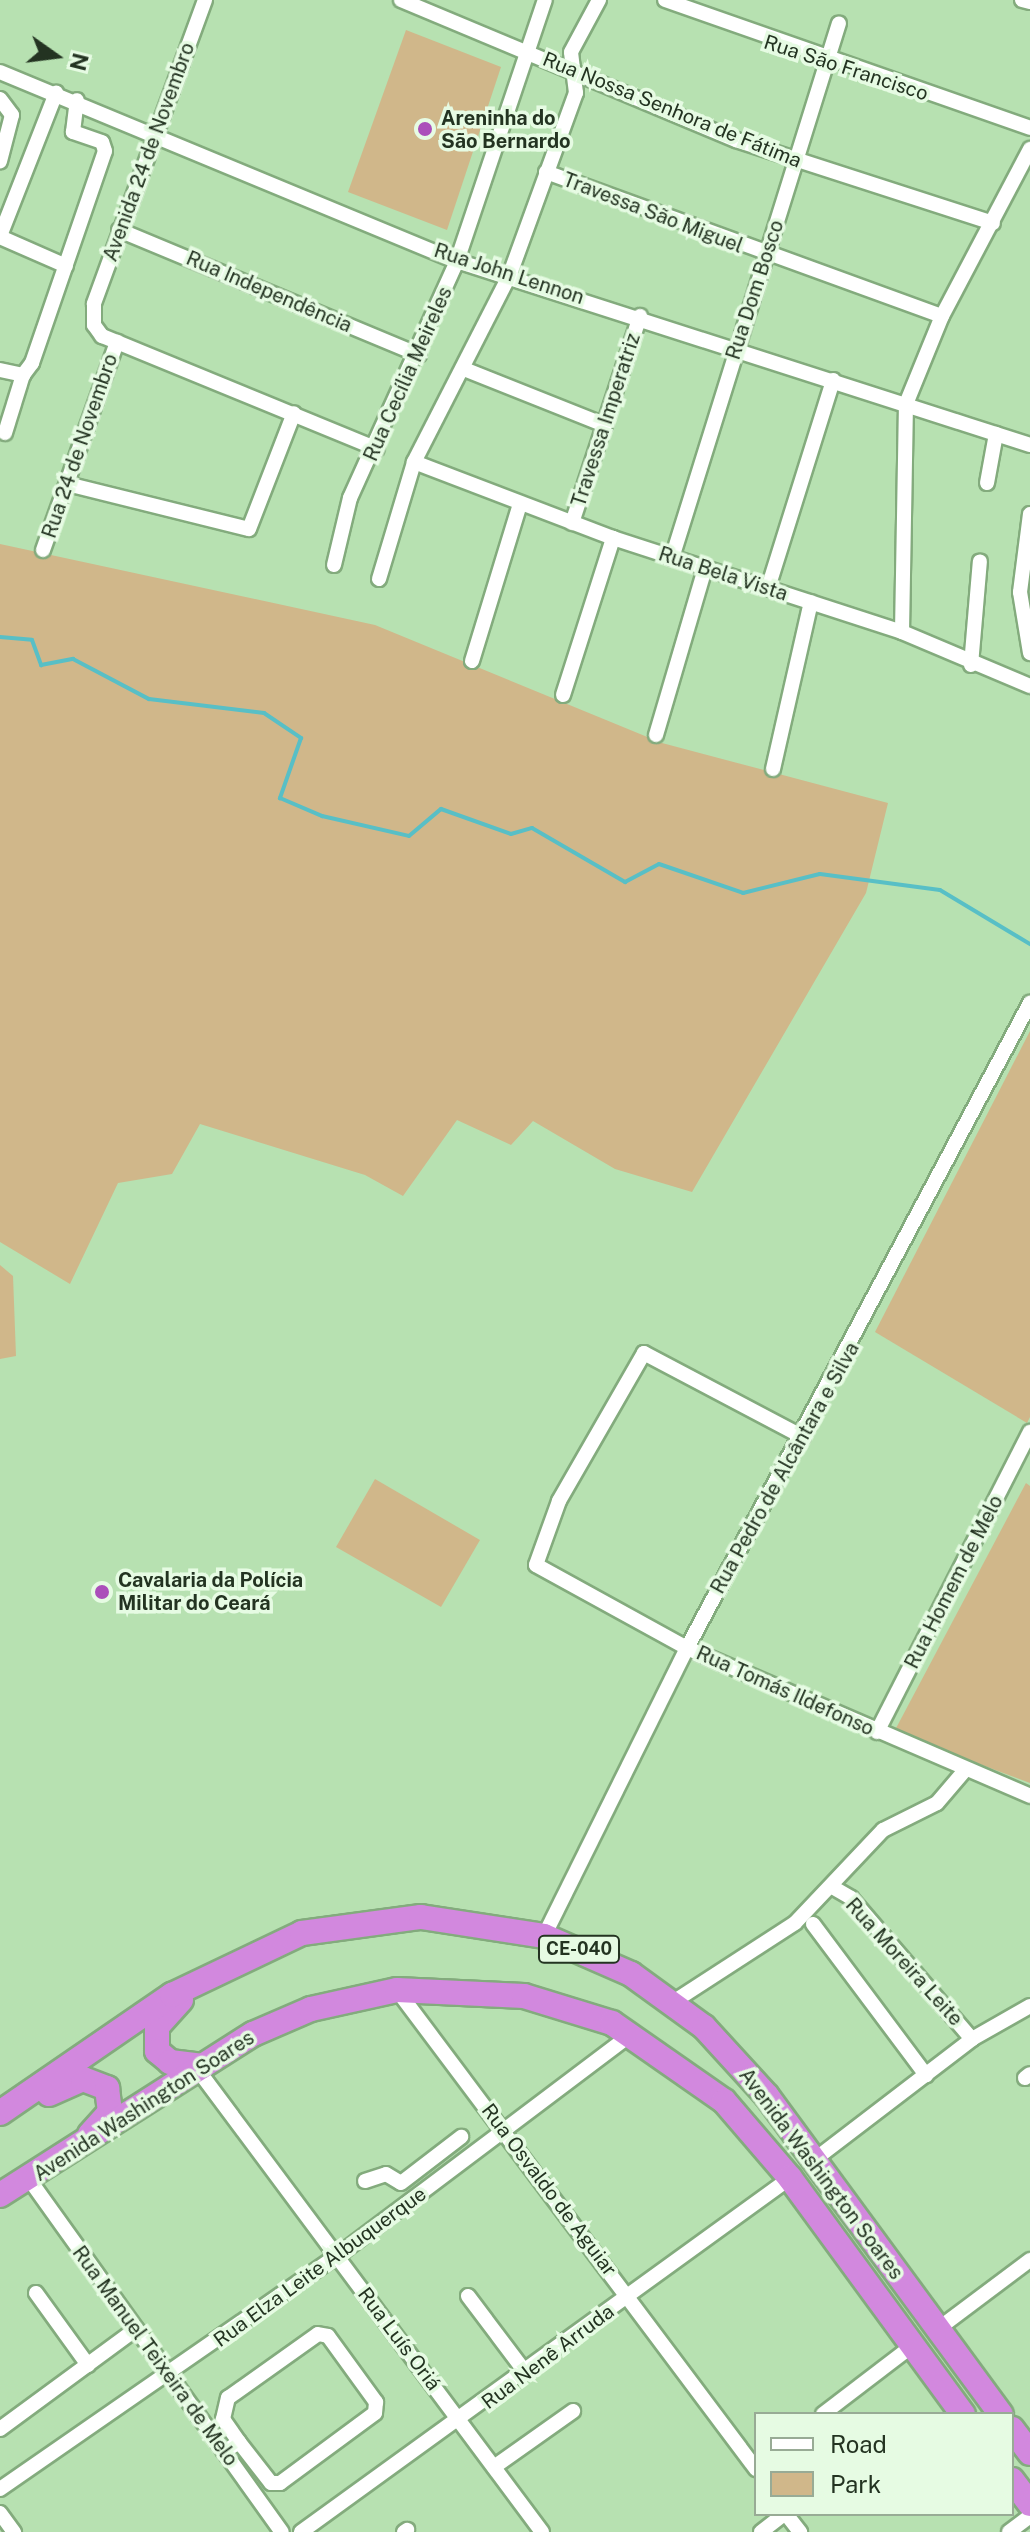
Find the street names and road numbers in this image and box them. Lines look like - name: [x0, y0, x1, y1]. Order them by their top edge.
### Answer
- street label: Rua São Francisco: [761, 30, 931, 106]
- street label: Avenida 24 de Novembro: [98, 39, 200, 265]
- street label: Rua Nossa Senhora de Fátima: [539, 47, 805, 173]
- street label: Travessa São Miguel: [560, 168, 746, 258]
- street label: Rua Dom Bosco: [721, 217, 789, 363]
- street label: Rua John Lennon: [431, 238, 587, 310]
- street label: Rua Independência: [183, 246, 355, 338]
- street label: Rua Cecília Meireles: [359, 283, 457, 465]
- street label: Travessa Imperatriz: [567, 330, 645, 510]
- street label: Rua 24 de Novembro: [37, 350, 123, 542]
- street label: Rua Bela Vista: [655, 542, 791, 606]
- street label: Rua Pedro de Alcântara e Silva: [705, 1338, 865, 1598]
- street label: Rua Homem de Melo: [900, 1491, 1008, 1673]
- street label: Rua Tomás Ildefonso: [692, 1641, 878, 1741]
- street label: Rua Moreira Leite: [840, 1893, 968, 2031]
- road number: CE-040: [537, 1935, 621, 1963]
- street label: Avenida Washington Soares: [29, 2026, 259, 2186]
- street label: Avenida Washington Soares: [734, 2064, 908, 2284]
- street label: Rua Osvaldo de Aguiar: [476, 2099, 622, 2281]
- street label: Rua Elza Leite Albuquerque: [209, 2182, 431, 2352]
- street label: Rua Manuel Teixeira de Melo: [67, 2241, 243, 2471]
- street label: Rua Luís Oriá: [353, 2283, 445, 2395]
- street label: Rua Nenê Arruda: [477, 2299, 619, 2415]

